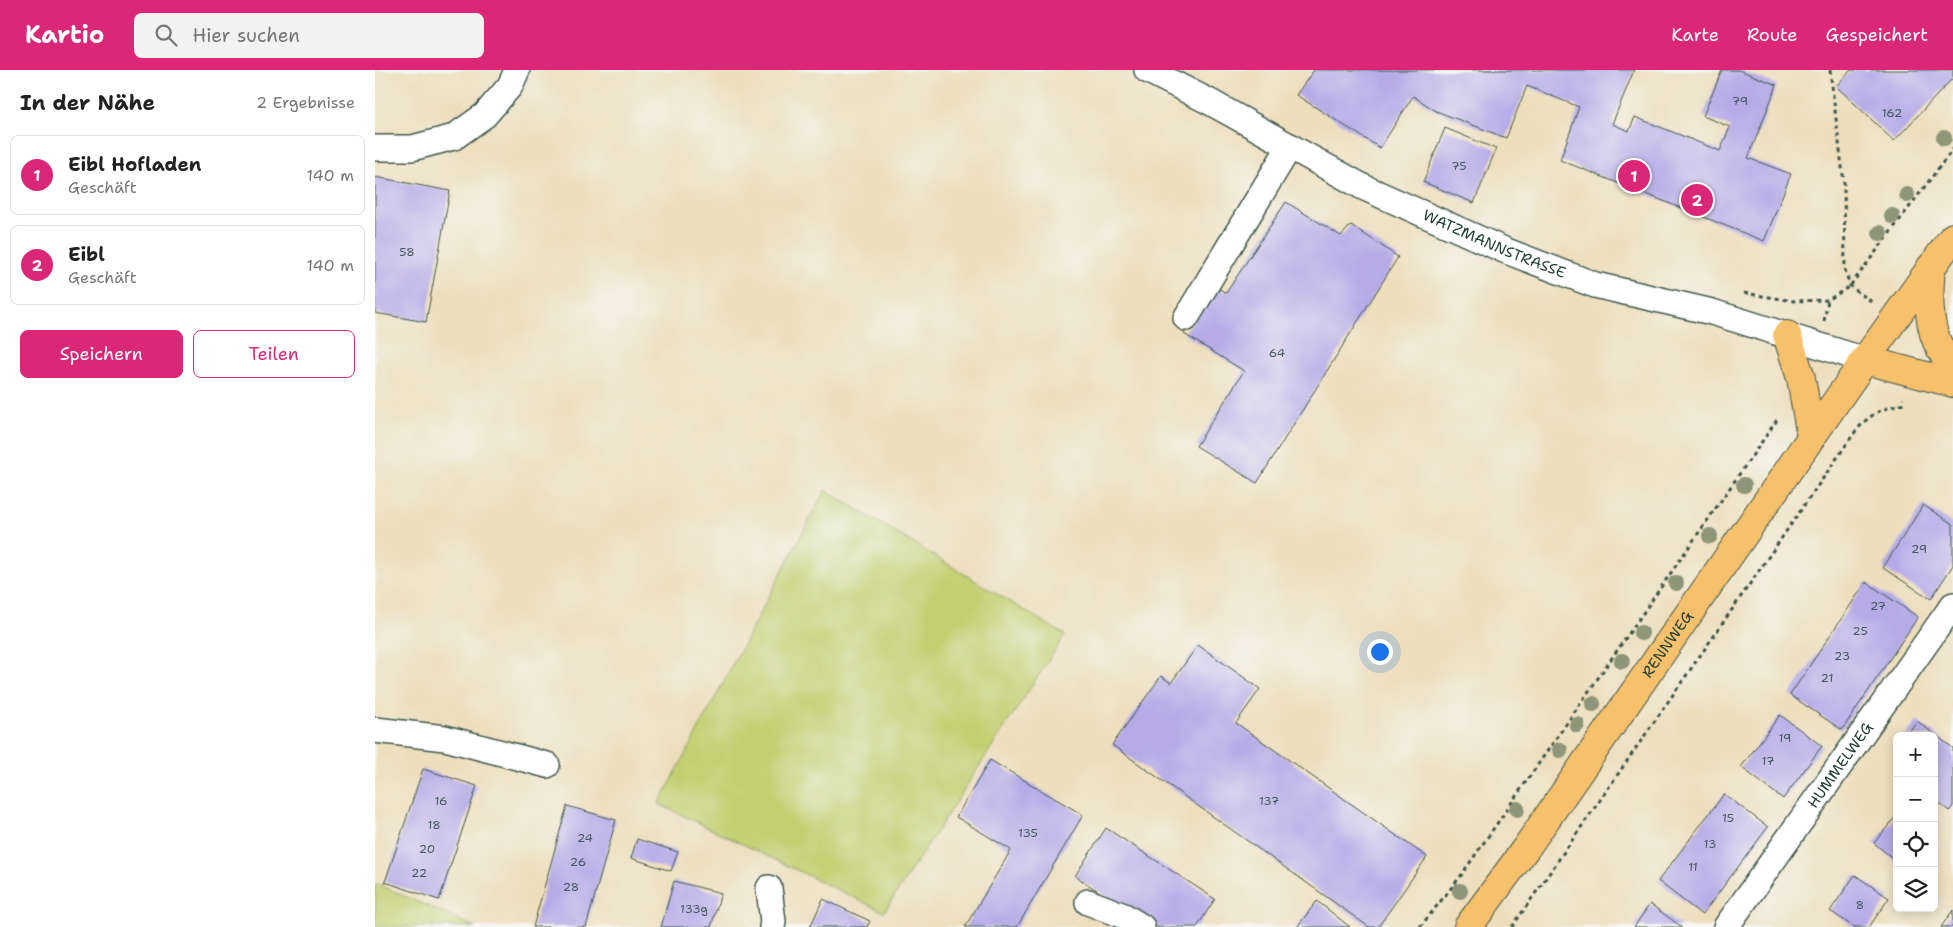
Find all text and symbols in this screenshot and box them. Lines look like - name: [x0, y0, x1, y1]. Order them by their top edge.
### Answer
- search box: [134, 13, 484, 58]
- text: Kartio: [25, 19, 104, 51]
- icon: search: [152, 21, 180, 49]
- text: Hier suchen: [192, 23, 300, 48]
- text: Karte: [1671, 23, 1719, 47]
- text: Route: [1747, 23, 1798, 47]
- text: Gespeichert: [1826, 23, 1928, 47]
- text: In der Nähe: [20, 89, 155, 117]
- text: 2 Ergebnisse: [256, 92, 355, 113]
- house number: 79: [1732, 93, 1748, 109]
- house number: 162: [1882, 105, 1902, 121]
- text: Eibl Hofladen: [68, 152, 202, 177]
- pin: 1: [1618, 157, 1650, 195]
- house number: 75: [1451, 158, 1467, 174]
- text: 1: [33, 165, 41, 186]
- text: 140 m: [307, 165, 354, 186]
- text: Geschäft: [68, 177, 137, 198]
- pin: 2: [1681, 181, 1713, 219]
- street label: WATZMANNSTRASSE: [1420, 205, 1569, 283]
- text: Eibl: [68, 242, 105, 267]
- house number: 58: [399, 244, 415, 260]
- text: 2: [31, 255, 43, 276]
- text: 140 m: [307, 255, 354, 276]
- text: Geschäft: [68, 267, 137, 288]
- button: Speichern: [20, 330, 183, 378]
- button: Teilen: [193, 330, 355, 378]
- house number: 64: [1269, 345, 1285, 361]
- house number: 29: [1911, 541, 1927, 557]
- house number: 27: [1870, 598, 1886, 614]
- street label: RENNWEG: [1637, 607, 1698, 682]
- house number: 25: [1852, 623, 1868, 639]
- your location: [1367, 639, 1393, 665]
- house number: 23: [1834, 648, 1850, 664]
- house number: 21: [1821, 670, 1833, 686]
- street label: HUMMELWEG: [1803, 718, 1877, 812]
- house number: 19: [1779, 730, 1791, 746]
- map controls: [1893, 732, 1938, 912]
- button: +: [1893, 732, 1938, 777]
- house number: 17: [1762, 753, 1774, 769]
- button: −: [1893, 777, 1938, 822]
- house number: 16: [434, 793, 448, 809]
- house number: 137: [1259, 793, 1279, 809]
- house number: 15: [1722, 810, 1734, 826]
- house number: 18: [427, 817, 441, 833]
- button: locate: [1893, 822, 1938, 867]
- house number: 135: [1018, 825, 1038, 841]
- house number: 24: [577, 830, 593, 846]
- house number: 13: [1704, 836, 1716, 852]
- house number: 20: [419, 841, 435, 857]
- house number: 26: [570, 854, 586, 870]
- house number: 11: [1688, 859, 1698, 875]
- house number: 22: [411, 865, 427, 881]
- button: layers: [1893, 867, 1938, 912]
- house number: 28: [563, 879, 579, 895]
- house number: 8: [1856, 897, 1864, 913]
- house number: 133g: [680, 901, 708, 917]

